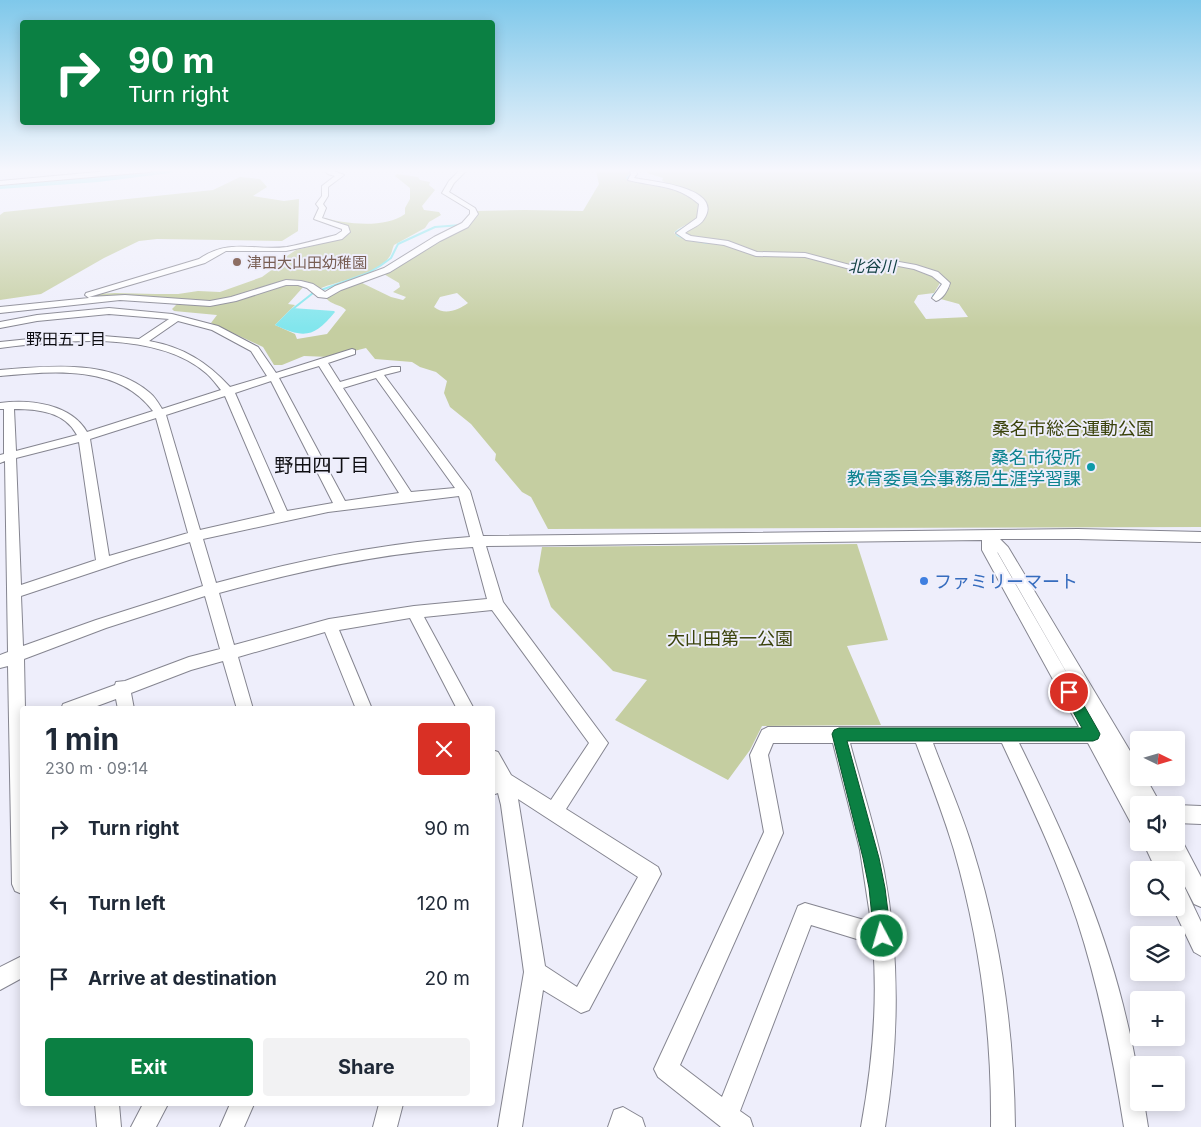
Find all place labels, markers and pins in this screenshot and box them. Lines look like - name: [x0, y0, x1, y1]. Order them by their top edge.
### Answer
- place label: 津田大山田幼稚園: [247, 253, 367, 272]
- marker: 津田大山田幼稚園: [231, 256, 243, 268]
- place label: 桑名市役所 教育委員会事務局生涯学習課: [847, 447, 1081, 489]
- marker: 桑名市役所 教育委員会事務局生涯学習課: [1085, 461, 1097, 473]
- place label: ファミリーマート: [934, 571, 1078, 592]
- marker: ファミリーマート: [918, 575, 930, 587]
- pin: [1048, 671, 1090, 713]

